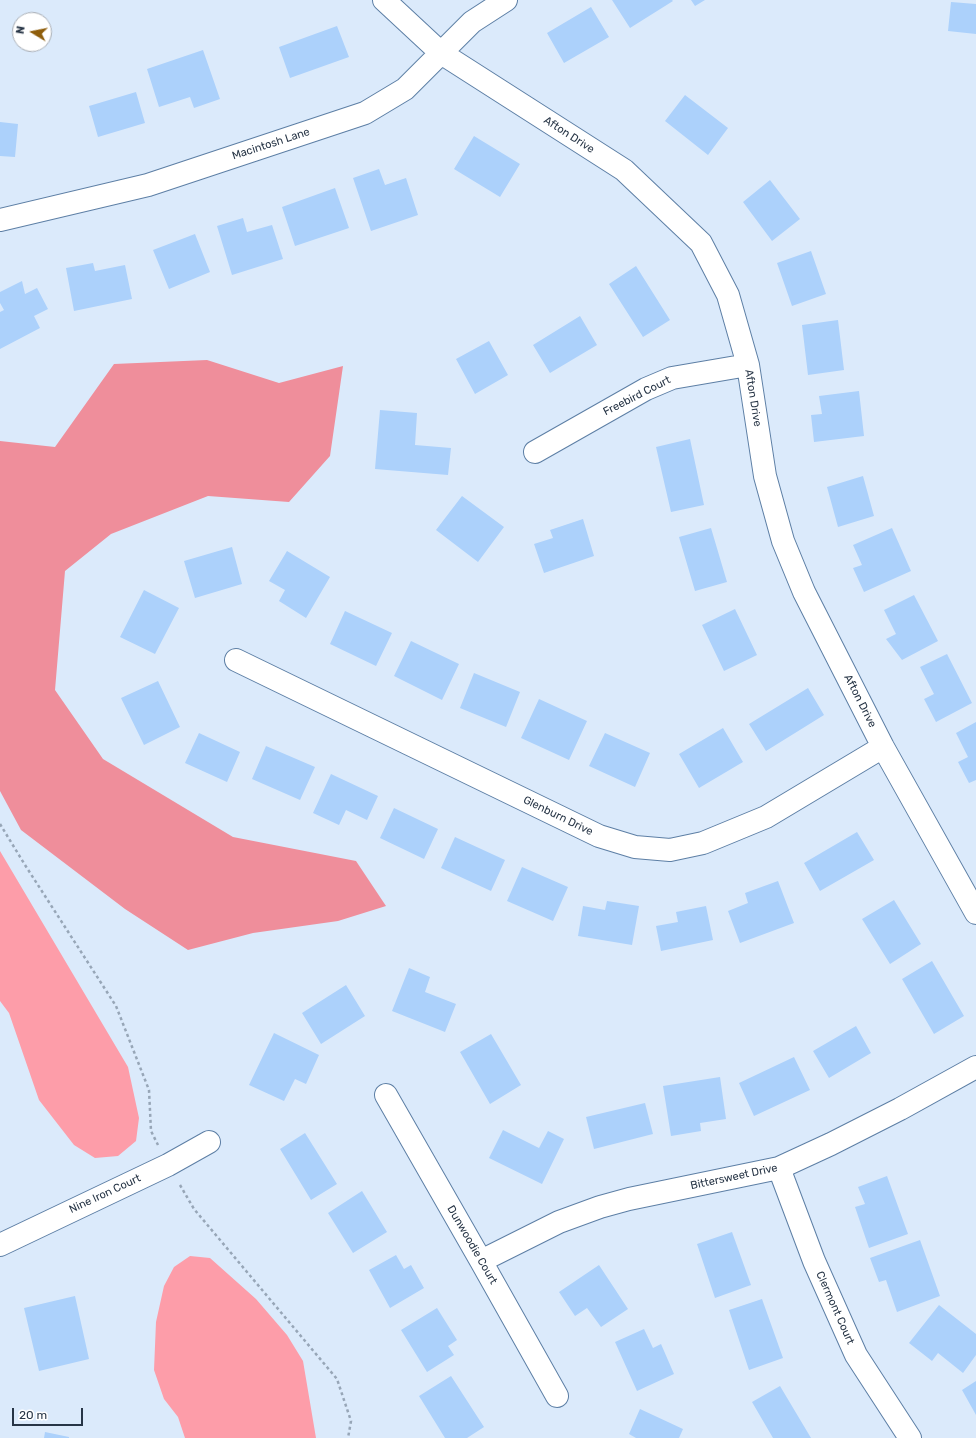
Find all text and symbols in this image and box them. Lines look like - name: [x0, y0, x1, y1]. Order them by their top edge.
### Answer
- north arrow: [12, 12, 52, 52]
- text: N: [14, 25, 28, 35]
- street label: Afton Drive: [541, 114, 597, 156]
- street label: Macintosh Lane: [231, 125, 311, 163]
- street label: Afton Drive: [742, 368, 764, 428]
- street label: Freebird Court: [601, 373, 673, 419]
- street label: Afton Drive: [841, 672, 879, 730]
- street label: Glenburn Drive: [521, 793, 595, 839]
- street label: Bittersweet Drive: [689, 1161, 779, 1193]
- street label: Nine Iron Court: [67, 1172, 143, 1216]
- street label: Dunwoodie Court: [444, 1203, 500, 1287]
- street label: Clermont Court: [813, 1269, 857, 1347]
- scale bar: [14, 1400, 85, 1426]
- text: 20 m: [19, 1408, 47, 1422]

